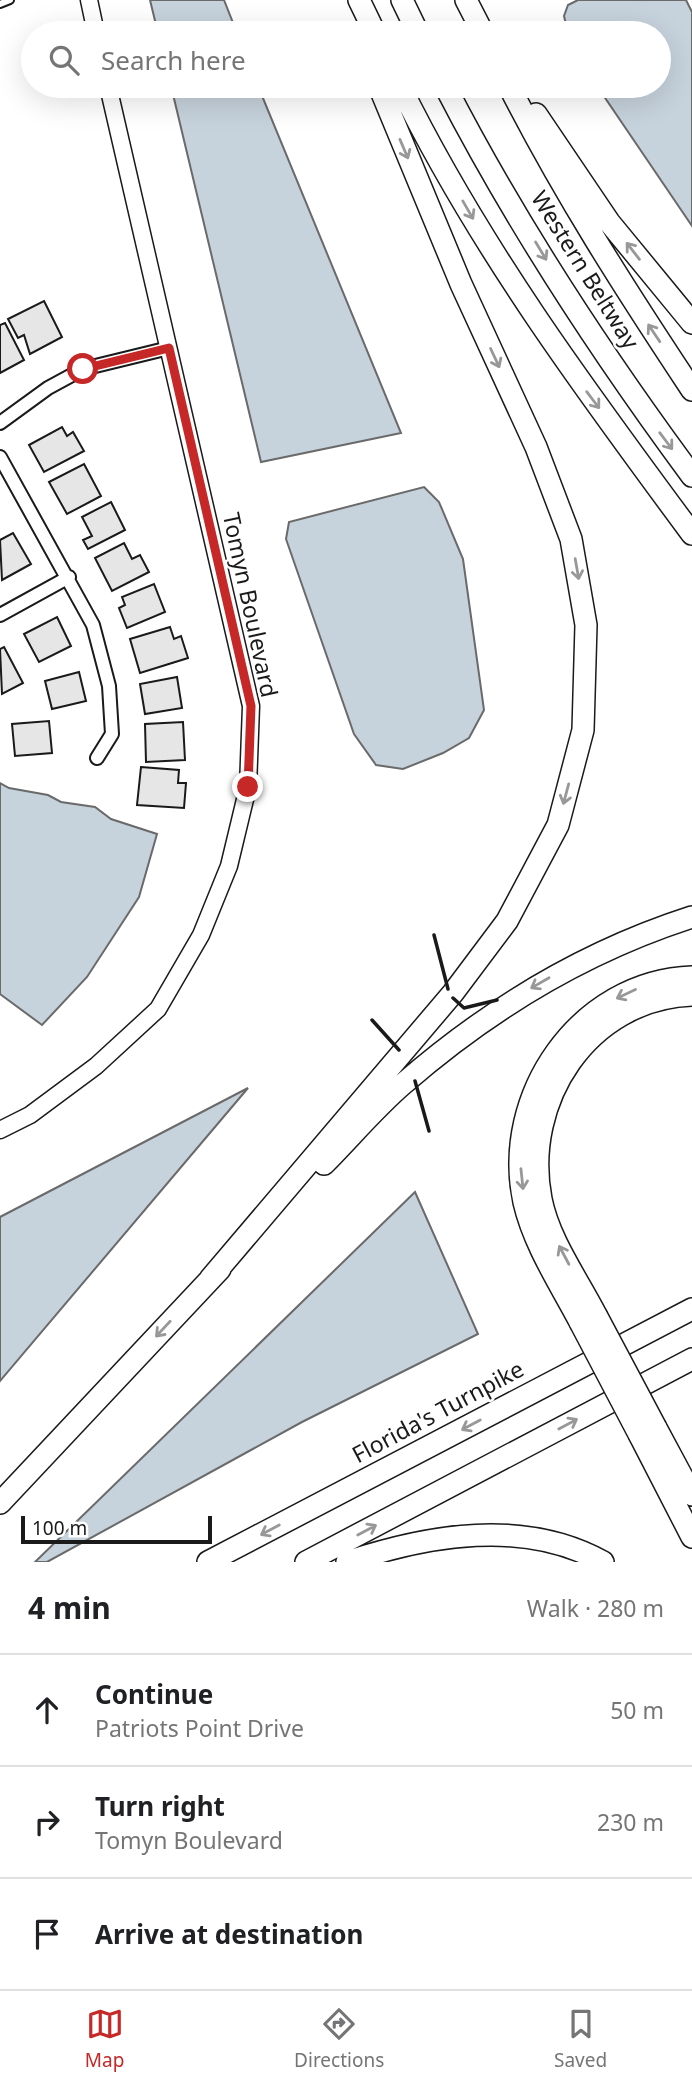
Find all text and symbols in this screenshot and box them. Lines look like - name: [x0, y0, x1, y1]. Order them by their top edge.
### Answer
- search box: [21, 21, 671, 98]
- icon: search: [45, 41, 83, 79]
- text: Search here: [101, 42, 246, 78]
- one-way arrow: [398, 138, 411, 160]
- street label: Western Beltway: [524, 184, 647, 355]
- one-way arrow: [462, 199, 475, 220]
- one-way arrow: [534, 240, 548, 260]
- one-way arrow: [625, 243, 640, 261]
- one-way arrow: [647, 324, 661, 343]
- one-way arrow: [489, 347, 502, 368]
- route start: [67, 353, 98, 384]
- one-way arrow: [585, 391, 600, 409]
- one-way arrow: [658, 431, 673, 450]
- street label: Tomyn Boulevard: [216, 510, 286, 700]
- one-way arrow: [570, 557, 584, 580]
- route end: [232, 771, 263, 802]
- one-way arrow: [559, 782, 572, 804]
- one-way arrow: [531, 976, 551, 990]
- one-way arrow: [616, 988, 637, 1001]
- one-way arrow: [515, 1167, 528, 1190]
- one-way arrow: [557, 1245, 571, 1265]
- one-way arrow: [155, 1320, 172, 1337]
- street label: Florida's Turnpike: [346, 1352, 529, 1470]
- one-way arrow: [557, 1417, 578, 1430]
- one-way arrow: [461, 1418, 482, 1432]
- scale bar: [21, 1513, 212, 1545]
- text: 100 m: [32, 1515, 87, 1541]
- one-way arrow: [260, 1523, 280, 1537]
- one-way arrow: [356, 1523, 377, 1536]
- text: 4 min: [28, 1587, 111, 1628]
- text: Walk · 280 m: [527, 1592, 664, 1624]
- text: Continue: [95, 1676, 213, 1712]
- icon: ahead: [28, 1691, 66, 1729]
- text: 50 m: [610, 1694, 664, 1726]
- text: Patriots Point Drive: [95, 1712, 304, 1744]
- text: Turn right: [95, 1788, 225, 1824]
- icon: right: [28, 1803, 66, 1841]
- text: 230 m: [597, 1806, 664, 1838]
- text: Tomyn Boulevard: [95, 1824, 283, 1856]
- icon: arrive: [28, 1915, 66, 1953]
- text: Arrive at destination: [95, 1916, 364, 1952]
- tab: Map: [85, 2005, 124, 2073]
- tab: Directions: [294, 2005, 384, 2073]
- tab: Saved: [554, 2005, 607, 2073]

